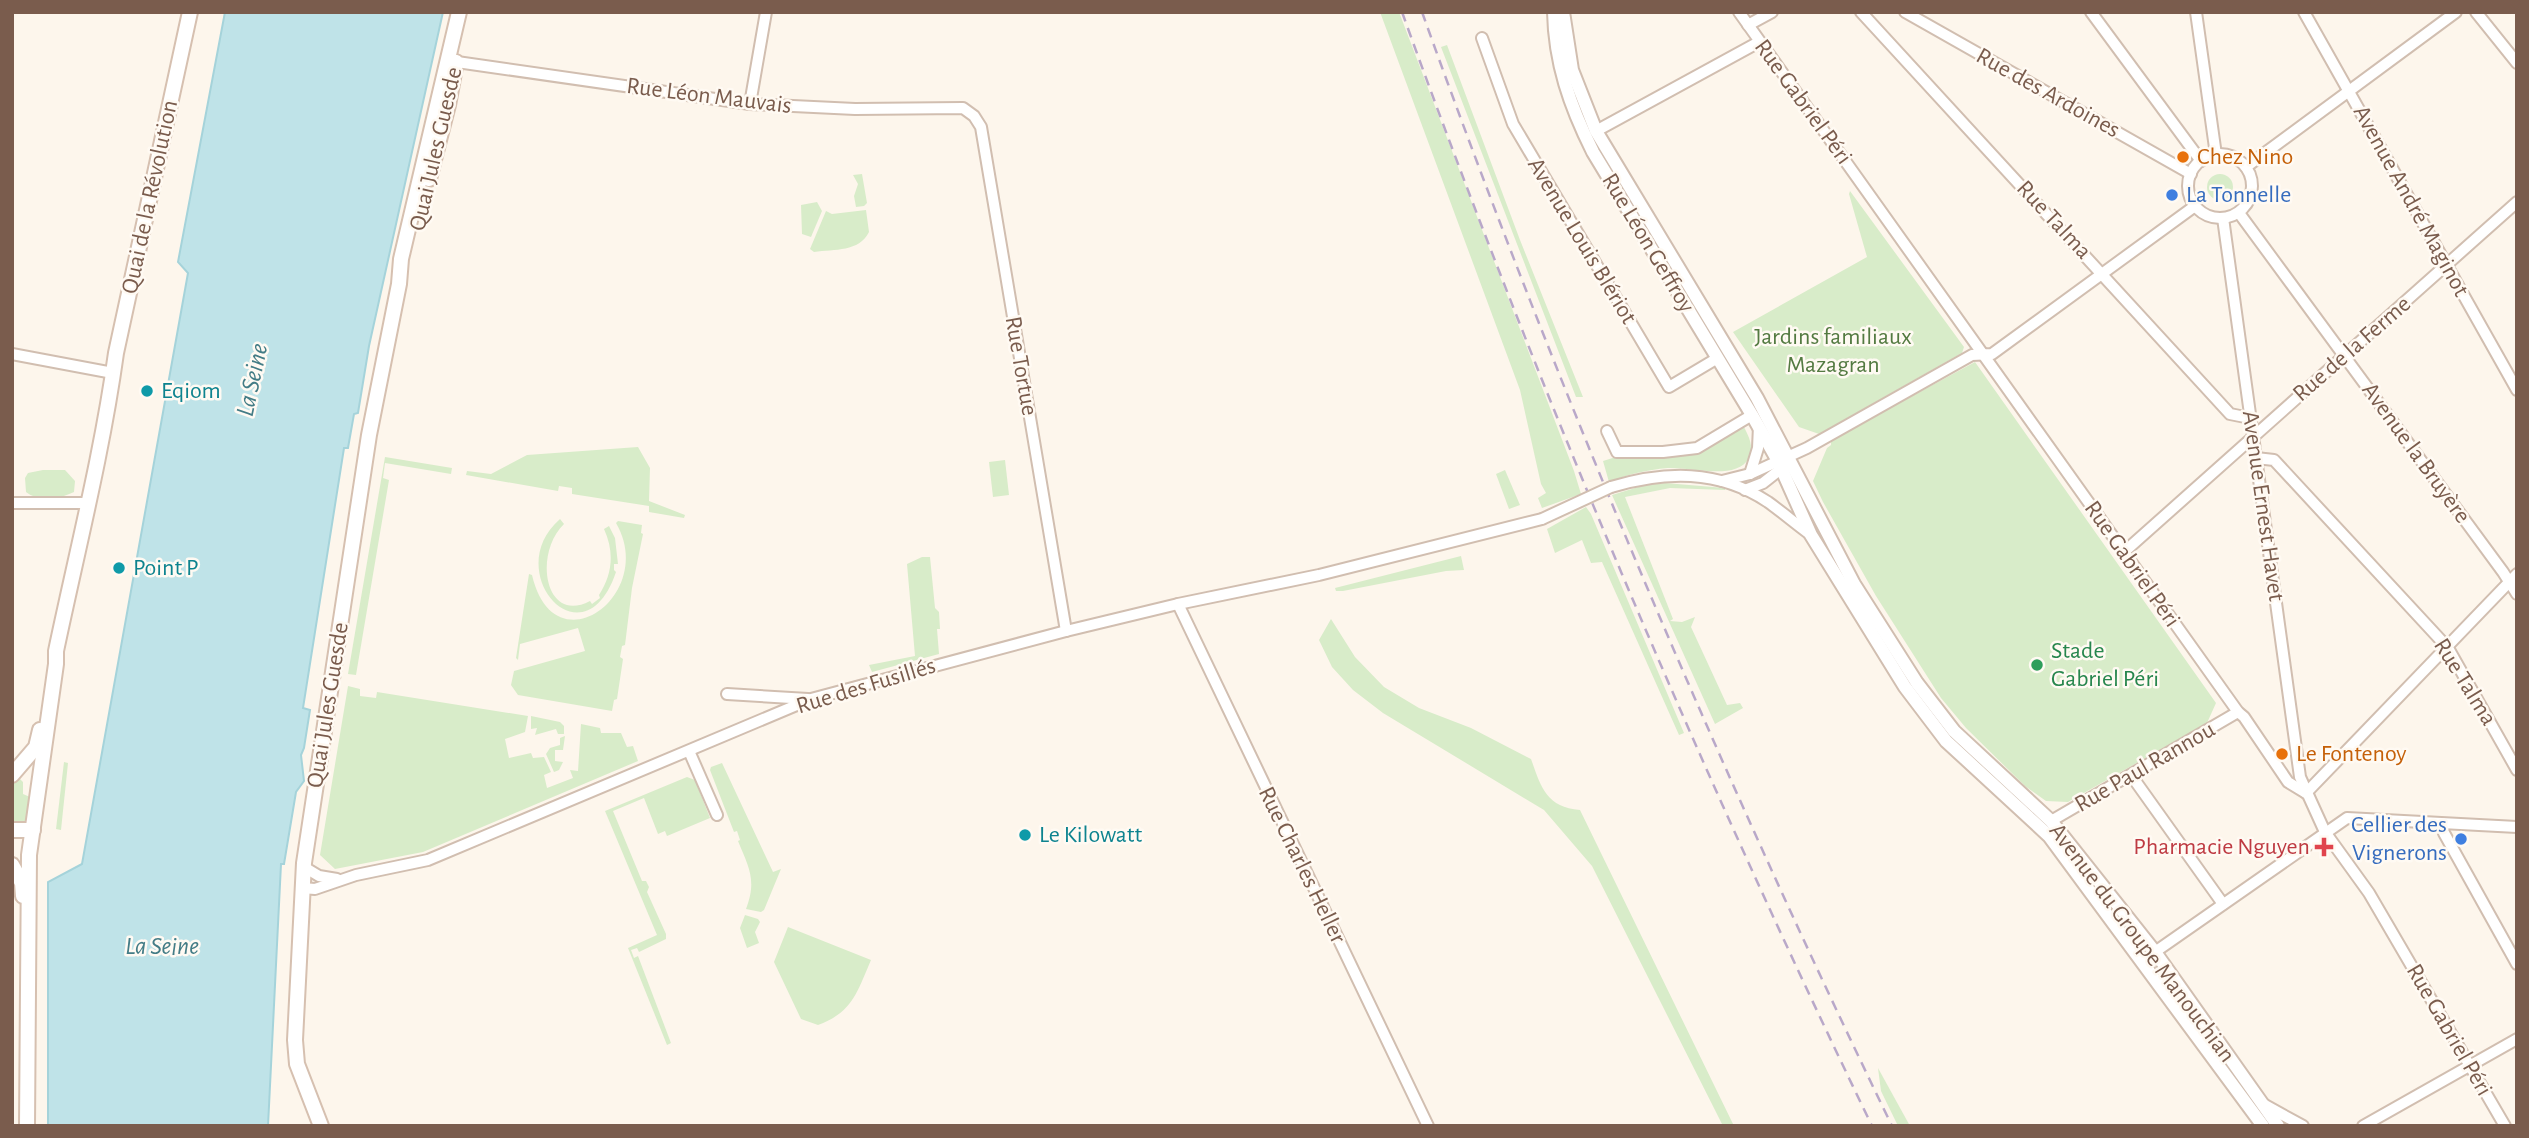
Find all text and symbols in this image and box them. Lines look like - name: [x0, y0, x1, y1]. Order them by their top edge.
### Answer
- street label: Rue Gabriel Péri: [1750, 35, 1856, 169]
- street label: Rue des Ardoines: [1972, 44, 2124, 142]
- street label: Quai Jules Guesde: [405, 65, 467, 233]
- street label: Rue Léon Mauvais: [625, 74, 793, 118]
- street label: Quai de la Révolution: [118, 98, 182, 296]
- street label: Avenue André Maginot: [2349, 101, 2474, 301]
- place label: Chez Nino: [2197, 145, 2293, 169]
- marker: Chez Nino: [2175, 149, 2191, 165]
- street label: Avenue Louis Blériot: [1523, 154, 1641, 329]
- street label: Rue Léon Geffroy: [1597, 169, 1699, 317]
- street label: Rue Talma: [2012, 176, 2096, 264]
- place label: La Tonnelle: [2186, 183, 2291, 207]
- marker: La Tonnelle: [2164, 187, 2180, 203]
- street label: Rue de la Ferme: [2289, 292, 2415, 406]
- street label: Rue Tortue: [1000, 314, 1042, 418]
- park label: Jardins familiaux Mazagran: [1754, 325, 1912, 377]
- water label: La Seine: [232, 341, 272, 419]
- street label: Avenue la Bruyère: [2357, 378, 2475, 528]
- place label: Eqiom: [161, 379, 221, 403]
- marker: Eqiom: [139, 383, 155, 399]
- street label: Avenue Ernest Havet: [2238, 409, 2288, 603]
- street label: Rue Gabriel Péri: [2080, 496, 2184, 632]
- place label: Point P: [133, 556, 199, 580]
- marker: Point P: [111, 560, 127, 576]
- street label: Quai Jules Guesde: [303, 621, 353, 789]
- street label: Rue Talma: [2429, 634, 2501, 730]
- place label: Stade Gabriel Péri: [2051, 639, 2159, 691]
- street label: Rue des Fusillés: [793, 653, 939, 719]
- marker: Stade Gabriel Péri: [2029, 657, 2045, 673]
- street label: Rue Paul Rannou: [2071, 717, 2219, 817]
- place label: Le Fontenoy: [2296, 742, 2407, 766]
- marker: Le Fontenoy: [2274, 746, 2290, 762]
- street label: Rue Charles Heller: [1254, 783, 1350, 947]
- place label: Cellier des Vignerons: [2351, 813, 2447, 865]
- street label: Avenue du Groupe Manouchian: [2045, 819, 2239, 1067]
- place label: Le Kilowatt: [1039, 823, 1143, 847]
- marker: Le Kilowatt: [1017, 827, 1033, 843]
- marker: Cellier des Vignerons: [2453, 831, 2469, 847]
- place label: Pharmacie Nguyen: [2133, 835, 2310, 859]
- marker: Pharmacie Nguyen: [2316, 839, 2332, 855]
- water label: La Seine: [125, 933, 199, 959]
- street label: Rue Gabriel Péri: [2402, 960, 2496, 1100]

